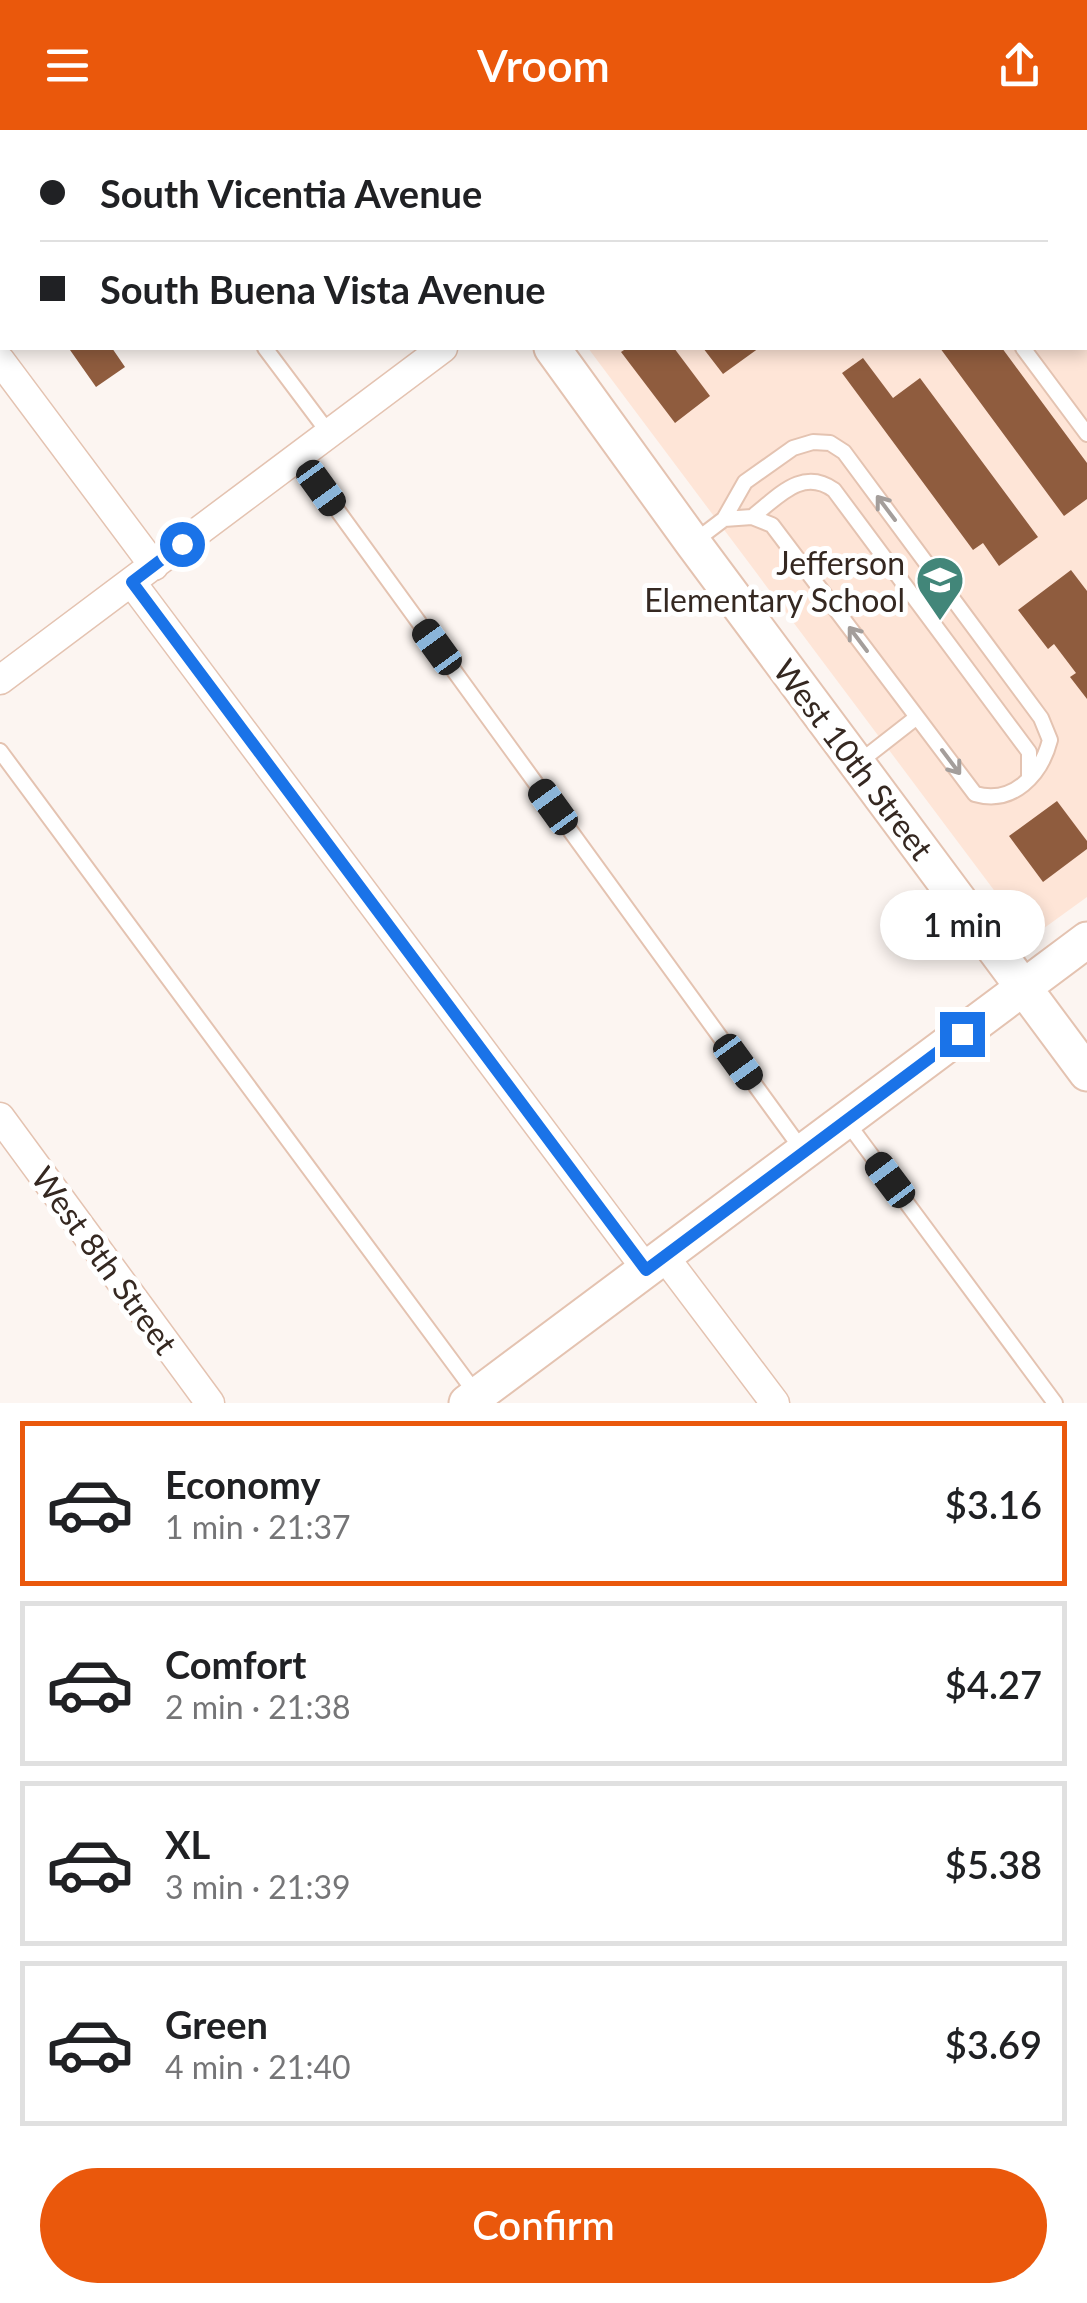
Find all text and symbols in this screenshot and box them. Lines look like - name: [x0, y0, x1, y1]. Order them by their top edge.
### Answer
- icon: menu: [40, 38, 95, 93]
- text: Vroom: [477, 38, 610, 92]
- icon: share: [992, 38, 1047, 93]
- text: South Vicentia Avenue: [100, 170, 482, 216]
- text: South Buena Vista Avenue: [100, 266, 546, 312]
- car: [291, 455, 351, 521]
- one-way arrow: [875, 495, 896, 522]
- route start: [160, 522, 205, 567]
- place label: Jefferson Elementary School: [644, 543, 905, 619]
- school or university icon: Jefferson Elementary School: [914, 554, 966, 622]
- car: [407, 614, 467, 680]
- one-way arrow: [847, 626, 868, 653]
- street label: West 10th Street: [766, 651, 942, 867]
- one-way arrow: [940, 748, 961, 775]
- car: [523, 774, 583, 840]
- callout: 1 min: [880, 889, 1044, 959]
- text: 1 min: [923, 905, 1002, 944]
- route end: [940, 1012, 985, 1057]
- car: [708, 1029, 768, 1095]
- car: [860, 1147, 920, 1213]
- street label: West 8th Street: [24, 1159, 186, 1362]
- icon: car: [45, 1459, 135, 1549]
- text: Economy: [165, 1461, 320, 1507]
- text: $3.16: [945, 1481, 1042, 1527]
- text: 1 min · 21:37: [165, 1507, 351, 1546]
- icon: car: [45, 1639, 135, 1729]
- text: Comfort: [165, 1641, 306, 1687]
- text: $4.27: [945, 1661, 1042, 1707]
- text: 2 min · 21:38: [165, 1687, 351, 1726]
- icon: car: [45, 1819, 135, 1909]
- text: XL: [165, 1821, 210, 1867]
- text: $5.38: [945, 1841, 1042, 1887]
- text: 3 min · 21:39: [165, 1867, 351, 1906]
- icon: car: [45, 1999, 135, 2089]
- text: Green: [165, 2001, 268, 2047]
- text: $3.69: [945, 2021, 1042, 2067]
- text: 4 min · 21:40: [165, 2047, 351, 2086]
- button: Confirm: [40, 2168, 1047, 2283]

